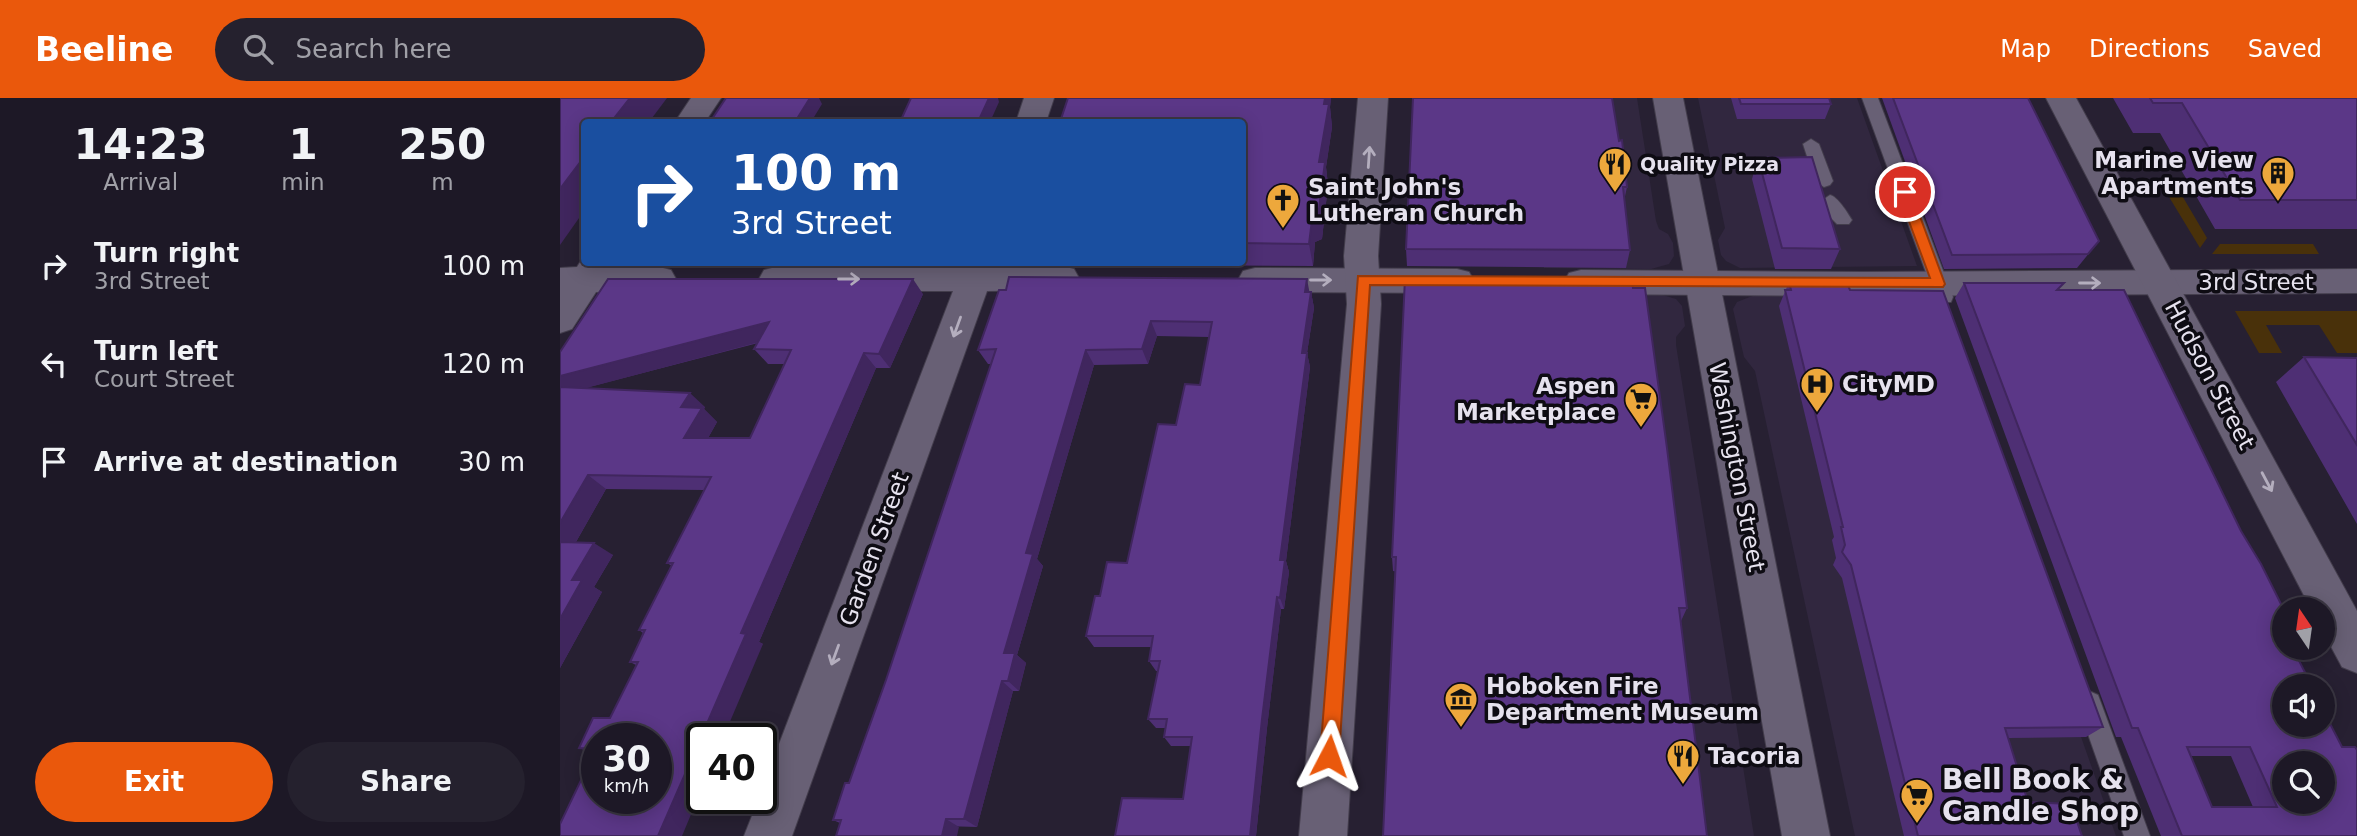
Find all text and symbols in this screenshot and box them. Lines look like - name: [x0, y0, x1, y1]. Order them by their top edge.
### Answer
- search box: [215, 18, 705, 81]
- text: Beeline: [35, 30, 173, 69]
- icon: search: [239, 30, 277, 68]
- text: Search here: [295, 34, 452, 64]
- text: Map: [2000, 35, 2051, 63]
- text: Directions: [2089, 35, 2210, 63]
- text: Saved: [2248, 35, 2322, 63]
- text: 14:23: [74, 120, 208, 169]
- text: 1: [288, 120, 318, 169]
- text: 250: [399, 120, 486, 169]
- text: 100 m: [731, 145, 901, 202]
- restaurant icon: Quality Pizza: [1596, 145, 1634, 194]
- one-way arrow: [1363, 146, 1376, 169]
- icon: right: [616, 147, 707, 238]
- place label: Marine View Apartments: [2094, 147, 2254, 199]
- place label: Quality Pizza: [1640, 153, 1779, 175]
- building icon: Marine View Apartments: [2259, 154, 2297, 203]
- pin: [1875, 162, 1935, 222]
- text: Arrival: [103, 169, 178, 195]
- text: min: [281, 169, 325, 195]
- text: m: [431, 169, 454, 195]
- icon: arrive: [1886, 173, 1924, 211]
- place label: Saint John's Lutheran Church: [1308, 174, 1524, 226]
- church icon: Saint John's Lutheran Church: [1264, 181, 1302, 230]
- text: 3rd Street: [731, 204, 892, 242]
- text: Turn right: [94, 238, 239, 268]
- icon: right: [35, 247, 73, 285]
- text: 100 m: [442, 251, 525, 281]
- text: 3rd Street: [94, 268, 209, 294]
- street label: 3rd Street: [2198, 269, 2314, 295]
- one-way arrow: [837, 272, 860, 286]
- one-way arrow: [1309, 273, 1332, 287]
- one-way arrow: [2078, 276, 2101, 290]
- street label: Hudson Street: [2160, 296, 2260, 454]
- one-way arrow: [950, 315, 962, 337]
- text: Turn left: [94, 336, 218, 366]
- icon: left: [35, 345, 73, 383]
- text: 120 m: [442, 349, 525, 379]
- street label: Washington Street: [1704, 360, 1770, 574]
- hospital icon: CityMD: [1798, 365, 1836, 414]
- text: Court Street: [94, 366, 234, 392]
- place label: CityMD: [1842, 371, 1935, 397]
- place label: Aspen Marketplace: [1456, 373, 1616, 425]
- supermarket icon: Aspen Marketplace: [1622, 380, 1660, 429]
- icon: arrive: [35, 443, 73, 481]
- text: Arrive at destination: [94, 447, 398, 477]
- text: 30 m: [458, 447, 525, 477]
- street label: Garden Street: [834, 469, 914, 629]
- one-way arrow: [2261, 471, 2274, 492]
- north arrow: [2272, 597, 2334, 660]
- map controls: [2272, 597, 2335, 814]
- one-way arrow: [828, 643, 840, 665]
- place label: Hoboken Fire Department Museum: [1486, 673, 1759, 725]
- button: sound: [2272, 674, 2335, 737]
- museum icon: Hoboken Fire Department Museum: [1442, 680, 1480, 729]
- position arrow: [1292, 719, 1366, 793]
- speed limit sign: 40: [686, 723, 777, 814]
- restaurant icon: Tacoria: [1664, 737, 1702, 786]
- text: 30: [602, 739, 651, 779]
- button: Exit: [35, 742, 273, 822]
- button: Share: [287, 742, 525, 822]
- place label: Tacoria: [1708, 743, 1800, 769]
- button: search: [2272, 751, 2335, 814]
- place label: Bell Book & Candle Shop: [1942, 763, 2139, 828]
- text: km/h: [604, 775, 649, 796]
- supermarket icon: Bell Book & Candle Shop: [1898, 776, 1936, 825]

